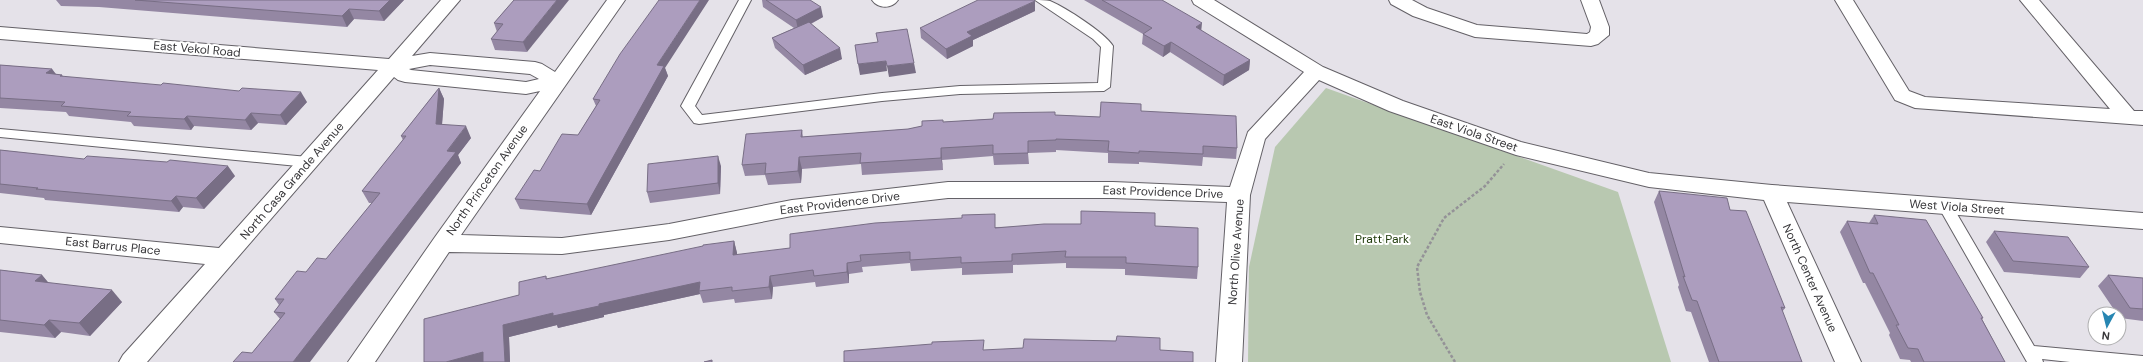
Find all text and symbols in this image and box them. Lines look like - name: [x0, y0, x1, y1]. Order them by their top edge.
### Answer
- street label: East Vekol Road: [153, 37, 241, 61]
- street label: East Viola Street: [1428, 111, 1520, 156]
- street label: North Casa Grande Avenue: [237, 119, 348, 243]
- street label: North Princeton Avenue: [443, 121, 531, 239]
- street label: East Providence Drive: [1102, 182, 1224, 202]
- street label: East Providence Drive: [779, 188, 901, 218]
- street label: West Viola Street: [1909, 196, 2006, 218]
- street label: North Olive Avenue: [1224, 198, 1248, 306]
- street label: North Center Avenue: [1779, 221, 1841, 335]
- park label: Pratt Park: [1355, 231, 1409, 247]
- street label: East Barrus Place: [65, 233, 162, 259]
- north arrow: [2087, 306, 2127, 346]
- text: N: [2101, 328, 2111, 343]

